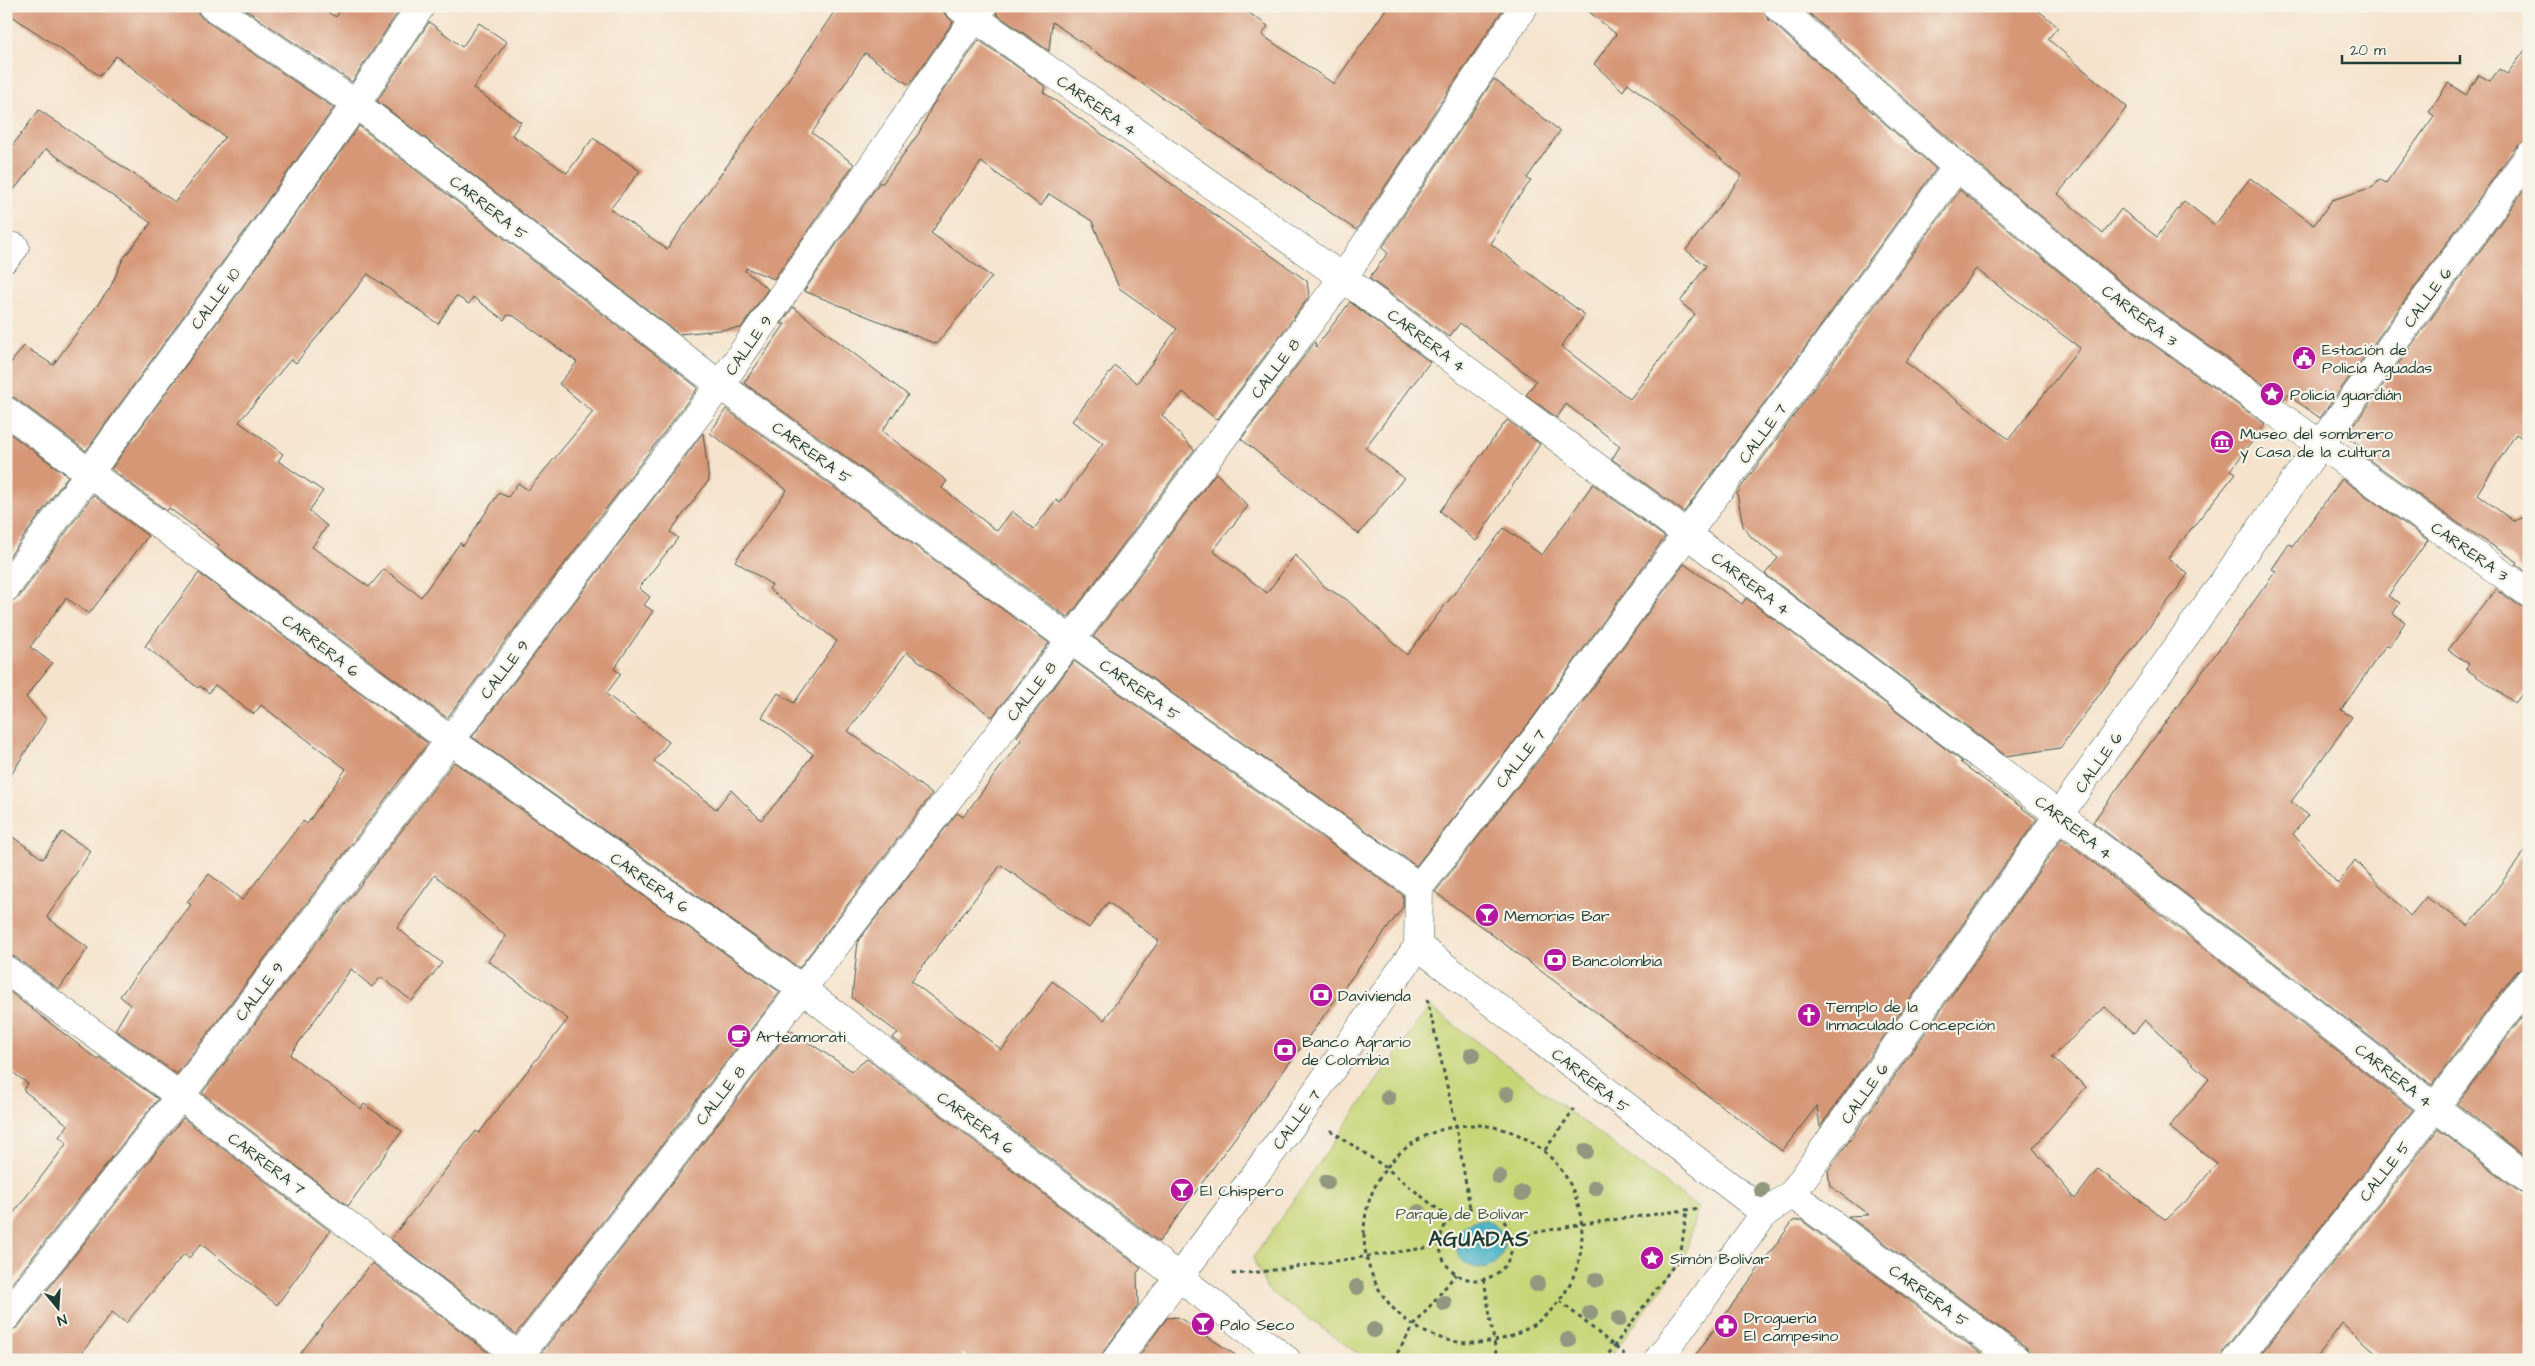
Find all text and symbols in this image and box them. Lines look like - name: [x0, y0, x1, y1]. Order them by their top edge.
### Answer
- scale bar: [2342, 32, 2460, 64]
- text: 20 m: [2350, 40, 2386, 61]
- street label: CARRERA 4: [1052, 70, 1141, 142]
- street label: CARRERA 5: [445, 170, 532, 246]
- street label: CALLE 10: [186, 263, 246, 334]
- street label: CALLE 6: [2398, 263, 2457, 332]
- street label: CARRERA 3: [2097, 280, 2182, 352]
- street label: CARRERA 4: [1383, 304, 1470, 378]
- street label: CALLE 9: [720, 311, 778, 380]
- street label: CALLE 8: [1246, 334, 1306, 403]
- place label: Estación de Policía Aguadas: [2322, 339, 2432, 380]
- public building icon: Estación de Policía Aguadas: [2291, 345, 2317, 371]
- place icon: Policía guardián: [2259, 381, 2285, 407]
- place label: Policía guardián: [2290, 384, 2401, 407]
- street label: CALLE 7: [1733, 399, 1792, 468]
- street label: CARRERA 5: [767, 417, 856, 490]
- place label: Museo del sombrero y Casa de la cultura: [2240, 423, 2393, 464]
- museum icon: Museo del sombrero y Casa de la cultura: [2209, 429, 2235, 455]
- street label: CARRERA 3: [2426, 517, 2513, 587]
- street label: CARRERA 4: [1707, 547, 1794, 621]
- street label: CARRERA 6: [277, 609, 364, 682]
- street label: CALLE 9: [475, 636, 534, 704]
- street label: CARRERA 5: [1095, 654, 1184, 726]
- street label: CALLE 8: [1002, 657, 1062, 726]
- street label: CALLE 7: [1491, 724, 1551, 793]
- street label: CALLE 6: [2070, 728, 2128, 797]
- street label: CARRERA 4: [2030, 791, 2117, 865]
- street label: CARRERA 6: [605, 847, 693, 918]
- bar icon: Memorias Bar: [1474, 902, 1500, 928]
- place label: Memorias Bar: [1504, 905, 1610, 927]
- bank icon: Bancolombia: [1542, 947, 1568, 973]
- place label: Bancolombia: [1572, 950, 1662, 972]
- street label: CALLE 9: [230, 958, 289, 1026]
- bank icon: Davivienda: [1308, 982, 1334, 1008]
- place label: Davivienda: [1338, 985, 1411, 1007]
- place label: Templo de la Inmaculado Concepción: [1826, 996, 1995, 1036]
- church icon: Templo de la Inmaculado Concepción: [1796, 1002, 1822, 1028]
- cafe icon: Arteamorati: [726, 1023, 752, 1049]
- place label: Arteamorati: [756, 1026, 846, 1048]
- place label: Banco Agrario de Colombia: [1302, 1031, 1411, 1071]
- bank icon: Banco Agrario de Colombia: [1272, 1037, 1298, 1063]
- street label: CARRERA 4: [2350, 1039, 2437, 1113]
- street label: CARRERA 5: [1547, 1043, 1634, 1119]
- street label: CALLE 6: [1836, 1059, 1894, 1128]
- street label: CALLE 8: [691, 1061, 751, 1130]
- street label: CALLE 7: [1267, 1085, 1326, 1154]
- street label: CARRERA 6: [932, 1086, 1019, 1159]
- street label: CARRERA 7: [223, 1127, 310, 1200]
- street label: CALLE 5: [2354, 1136, 2416, 1206]
- bar icon: El Chispero: [1169, 1177, 1195, 1203]
- place label: El Chispero: [1200, 1180, 1283, 1202]
- park label: Parque de Bolívar: [1396, 1203, 1528, 1225]
- district label: AGUADAS: [1429, 1225, 1529, 1254]
- place icon: Simón Bolívar: [1639, 1245, 1665, 1271]
- place label: Simón Bolívar: [1670, 1248, 1769, 1270]
- street label: CARRERA 5: [1884, 1260, 1973, 1333]
- north arrow: [32, 1284, 82, 1334]
- place label: Drogueria El campesino: [1744, 1307, 1838, 1347]
- text: N: [54, 1309, 69, 1330]
- bar icon: Palo Seco: [1190, 1311, 1216, 1337]
- pharmacy icon: Drogueria El campesino: [1713, 1313, 1739, 1339]
- place label: Palo Seco: [1220, 1314, 1294, 1336]

